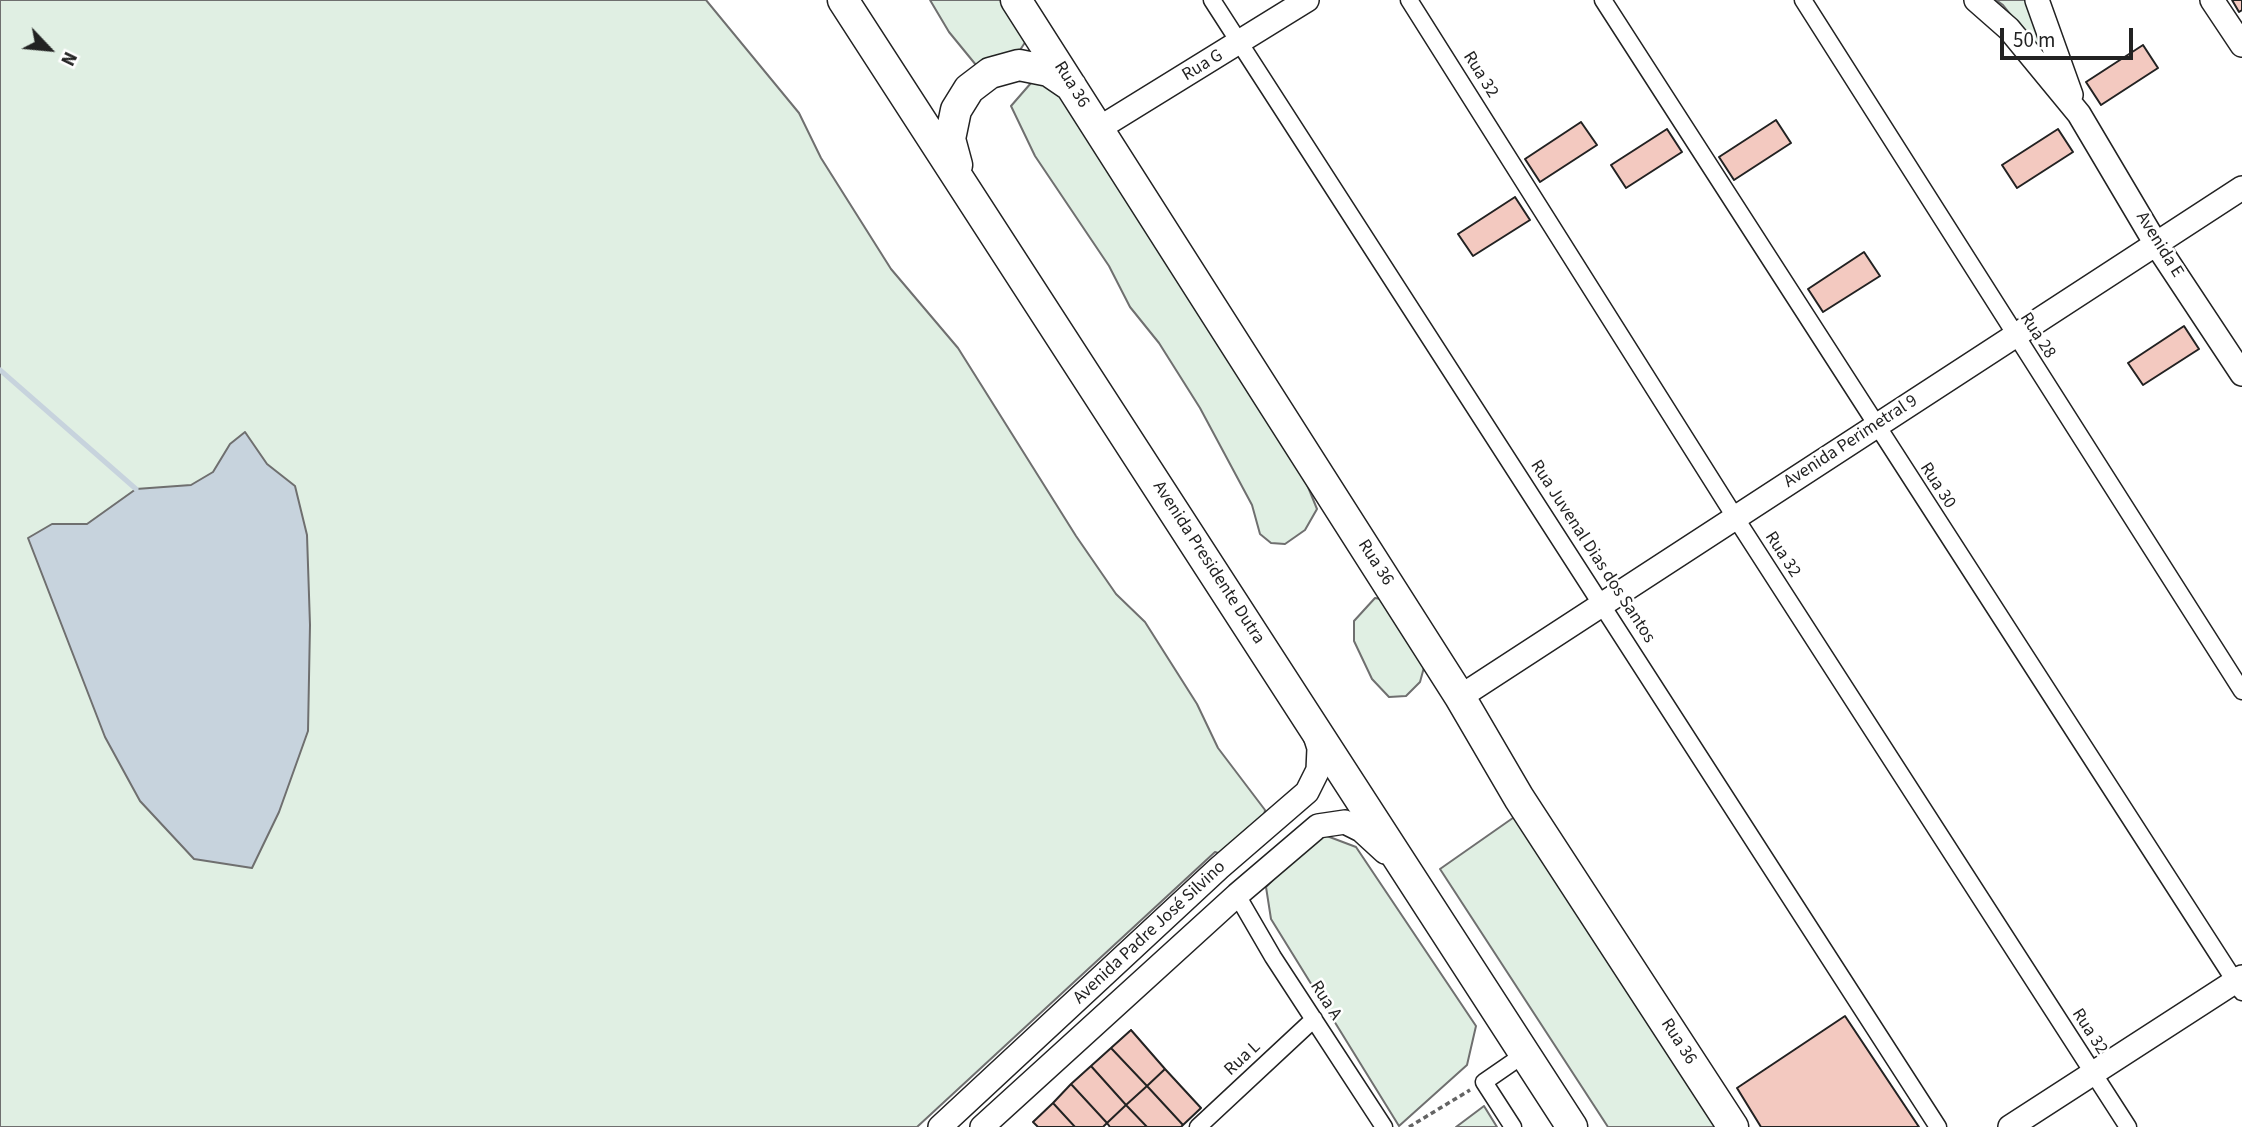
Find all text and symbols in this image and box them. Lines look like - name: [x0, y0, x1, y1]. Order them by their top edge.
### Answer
- north arrow: [14, 14, 84, 84]
- scale bar: [2004, 14, 2137, 58]
- text: 50 m: [2013, 25, 2055, 55]
- street label: Rua G: [1179, 45, 1227, 87]
- text: N: [53, 47, 83, 70]
- street label: Rua 32: [1457, 48, 1503, 102]
- street label: Rua 36: [1048, 58, 1094, 112]
- street label: Avenida E: [2130, 208, 2188, 282]
- street label: Rua 28: [2014, 309, 2060, 363]
- street label: Avenida Perimetral 9: [1780, 391, 1922, 493]
- street label: Rua Juvenal Dias dos Santos: [1525, 457, 1659, 647]
- street label: Rua 30: [1914, 459, 1960, 513]
- street label: Avenida Presidente Dutra: [1147, 477, 1269, 649]
- street label: Rua 32: [1759, 528, 1805, 582]
- street label: Rua 36: [1352, 536, 1398, 590]
- street label: Avenida Padre José Silvino: [1069, 857, 1231, 1009]
- street label: Rua A: [1304, 977, 1346, 1025]
- street label: Rua 32: [2066, 1005, 2112, 1059]
- street label: Rua 36: [1655, 1015, 1701, 1069]
- street label: Rua L: [1220, 1037, 1266, 1081]

